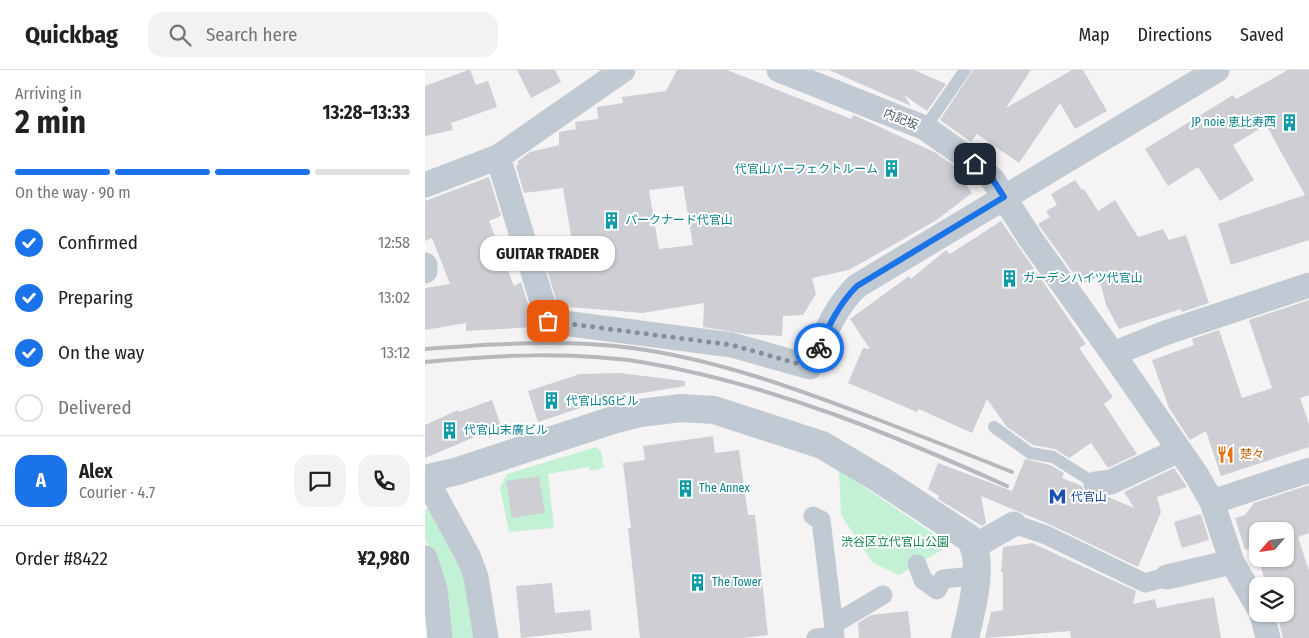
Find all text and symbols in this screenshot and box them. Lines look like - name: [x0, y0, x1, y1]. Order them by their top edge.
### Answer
- search box: [148, 12, 498, 57]
- text: Quickbag: [25, 21, 118, 49]
- icon: search: [166, 21, 194, 49]
- text: Search here: [206, 23, 297, 46]
- text: Map: [1078, 24, 1110, 46]
- text: Directions: [1138, 24, 1212, 46]
- text: Saved: [1240, 24, 1284, 46]
- text: Arriving in: [15, 84, 82, 103]
- text: 13:28–13:33: [322, 101, 410, 124]
- text: 2 min: [15, 103, 86, 141]
- street label: 内記坂: [882, 106, 920, 132]
- building icon: JP noie 恵比寿西: [1280, 112, 1300, 132]
- place label: JP noie 恵比寿西: [1191, 115, 1276, 129]
- pin: [954, 143, 996, 185]
- icon: home: [961, 150, 989, 178]
- building icon: 代官山パーフェクトルーム: [882, 159, 902, 179]
- place label: 代官山パーフェクトルーム: [735, 162, 878, 176]
- text: On the way · 90 m: [15, 183, 131, 202]
- building icon: パークナード代官山: [601, 210, 621, 230]
- place label: パークナード代官山: [625, 213, 733, 227]
- icon: check: [15, 229, 43, 257]
- text: Confirmed: [58, 231, 138, 254]
- text: 12:58: [378, 233, 410, 252]
- callout: GUITAR TRADER: [481, 236, 615, 271]
- text: GUITAR TRADER: [496, 244, 599, 263]
- building icon: ガーデンハイツ代官山: [999, 268, 1019, 288]
- place label: ガーデンハイツ代官山: [1023, 271, 1143, 285]
- icon: check: [15, 284, 43, 312]
- text: Preparing: [58, 286, 133, 309]
- text: 13:02: [378, 288, 410, 307]
- pin: [527, 300, 569, 342]
- icon: bag: [534, 307, 562, 335]
- courier: [794, 323, 844, 373]
- icon: bike: [805, 334, 833, 362]
- icon: check: [15, 339, 43, 367]
- text: On the way: [58, 341, 144, 364]
- text: 13:12: [381, 343, 410, 362]
- building icon: 代官山SGビル: [542, 391, 562, 411]
- place label: 代官山SGビル: [566, 394, 639, 408]
- text: Delivered: [58, 396, 132, 419]
- building icon: 代官山末廣ビル: [440, 420, 460, 440]
- place label: 代官山末廣ビル: [464, 423, 548, 437]
- restaurant icon: 楚々: [1216, 444, 1236, 464]
- place label: 楚々: [1240, 447, 1264, 461]
- button: chat: [294, 455, 346, 507]
- button: phone: [358, 455, 410, 507]
- text: Alex: [79, 460, 113, 483]
- text: A: [36, 469, 46, 492]
- building icon: The Annex: [675, 478, 695, 498]
- place label: The Annex: [699, 481, 750, 495]
- text: Courier · 4.7: [79, 483, 155, 502]
- metro station icon: 代官山: [1047, 487, 1067, 507]
- place label: 代官山: [1071, 490, 1107, 504]
- north arrow: [1249, 522, 1294, 568]
- map controls: [1249, 522, 1294, 622]
- park label: 渋谷区立代官山公園: [841, 535, 949, 549]
- text: Order #8422: [15, 547, 108, 570]
- text: ¥2,980: [358, 547, 410, 570]
- building icon: The Tower: [688, 572, 708, 592]
- place label: The Tower: [712, 575, 763, 589]
- button: layers: [1249, 577, 1294, 622]

